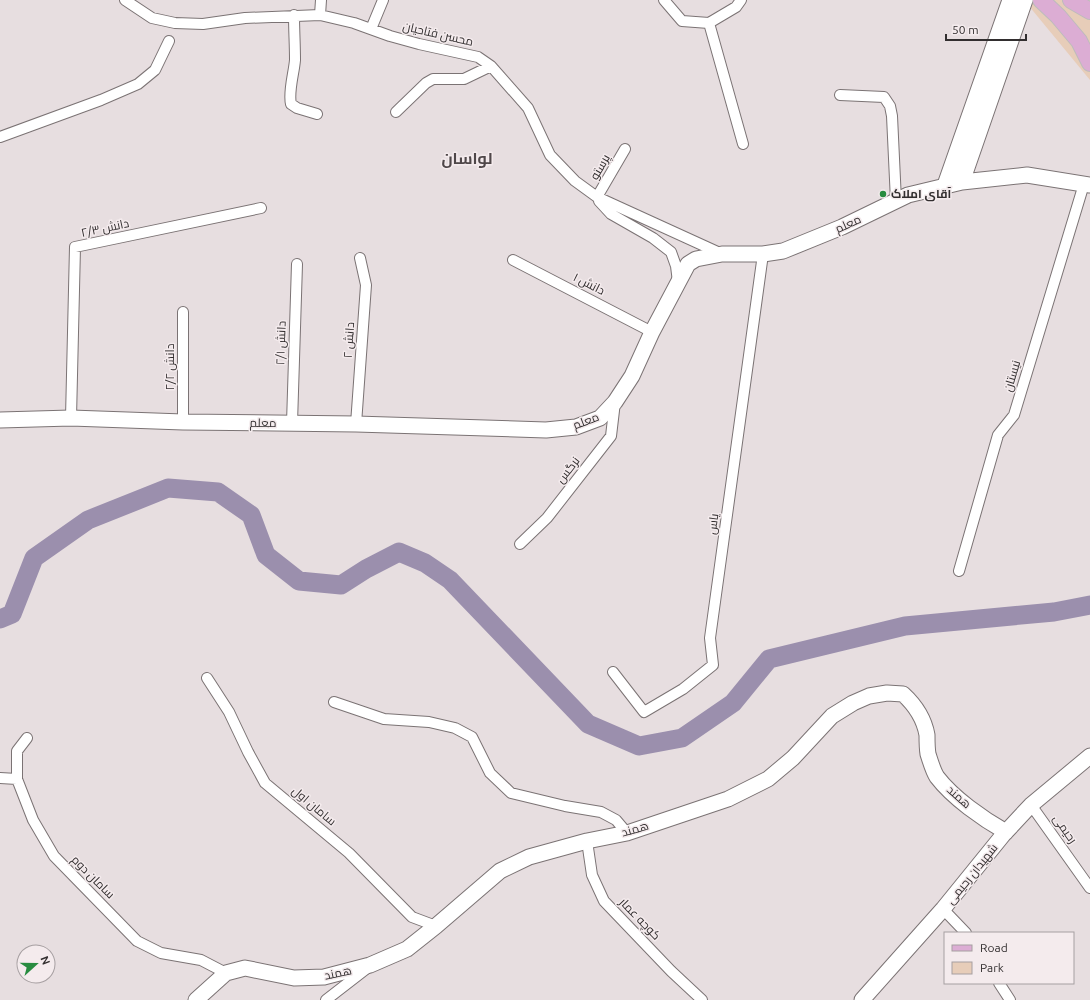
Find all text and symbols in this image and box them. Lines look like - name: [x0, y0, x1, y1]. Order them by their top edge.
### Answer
- scale bar: [946, 16, 1026, 42]
- street label: محسن فتاحیان: [401, 19, 475, 49]
- text: 50 m: [952, 23, 979, 36]
- district label: لواسان: [441, 149, 493, 168]
- street label: پرستو: [587, 151, 615, 183]
- place label: آقای املاک: [891, 187, 952, 202]
- marker: آقای املاک: [878, 189, 888, 199]
- street label: معلم: [833, 212, 864, 237]
- street label: دانش ۲/۳: [80, 216, 131, 240]
- street label: دانش ۱: [571, 270, 607, 298]
- street label: دانش ۲/۱: [273, 320, 289, 365]
- street label: دانش ۲: [341, 321, 357, 359]
- street label: دانش ۲/۲: [163, 343, 177, 391]
- street label: نیستان: [1001, 359, 1023, 393]
- street label: معلم: [571, 410, 601, 433]
- street label: معلم: [249, 416, 277, 431]
- street label: نرگس: [553, 454, 583, 486]
- street label: یاس: [705, 512, 722, 536]
- street label: همند: [945, 783, 974, 811]
- street label: سامان اول: [289, 784, 339, 829]
- street label: رحیمی: [1050, 812, 1080, 846]
- street label: همند: [620, 818, 650, 839]
- street label: شهیدان رحیمی: [943, 841, 1001, 907]
- street label: سامان دوم: [68, 852, 118, 902]
- street label: کوچه عمار: [615, 894, 663, 944]
- legend: [944, 932, 1074, 984]
- text: Road: [980, 941, 1008, 954]
- north arrow: [16, 944, 56, 984]
- text: N: [38, 954, 52, 966]
- text: Park: [980, 961, 1004, 974]
- street label: همند: [323, 963, 353, 982]

